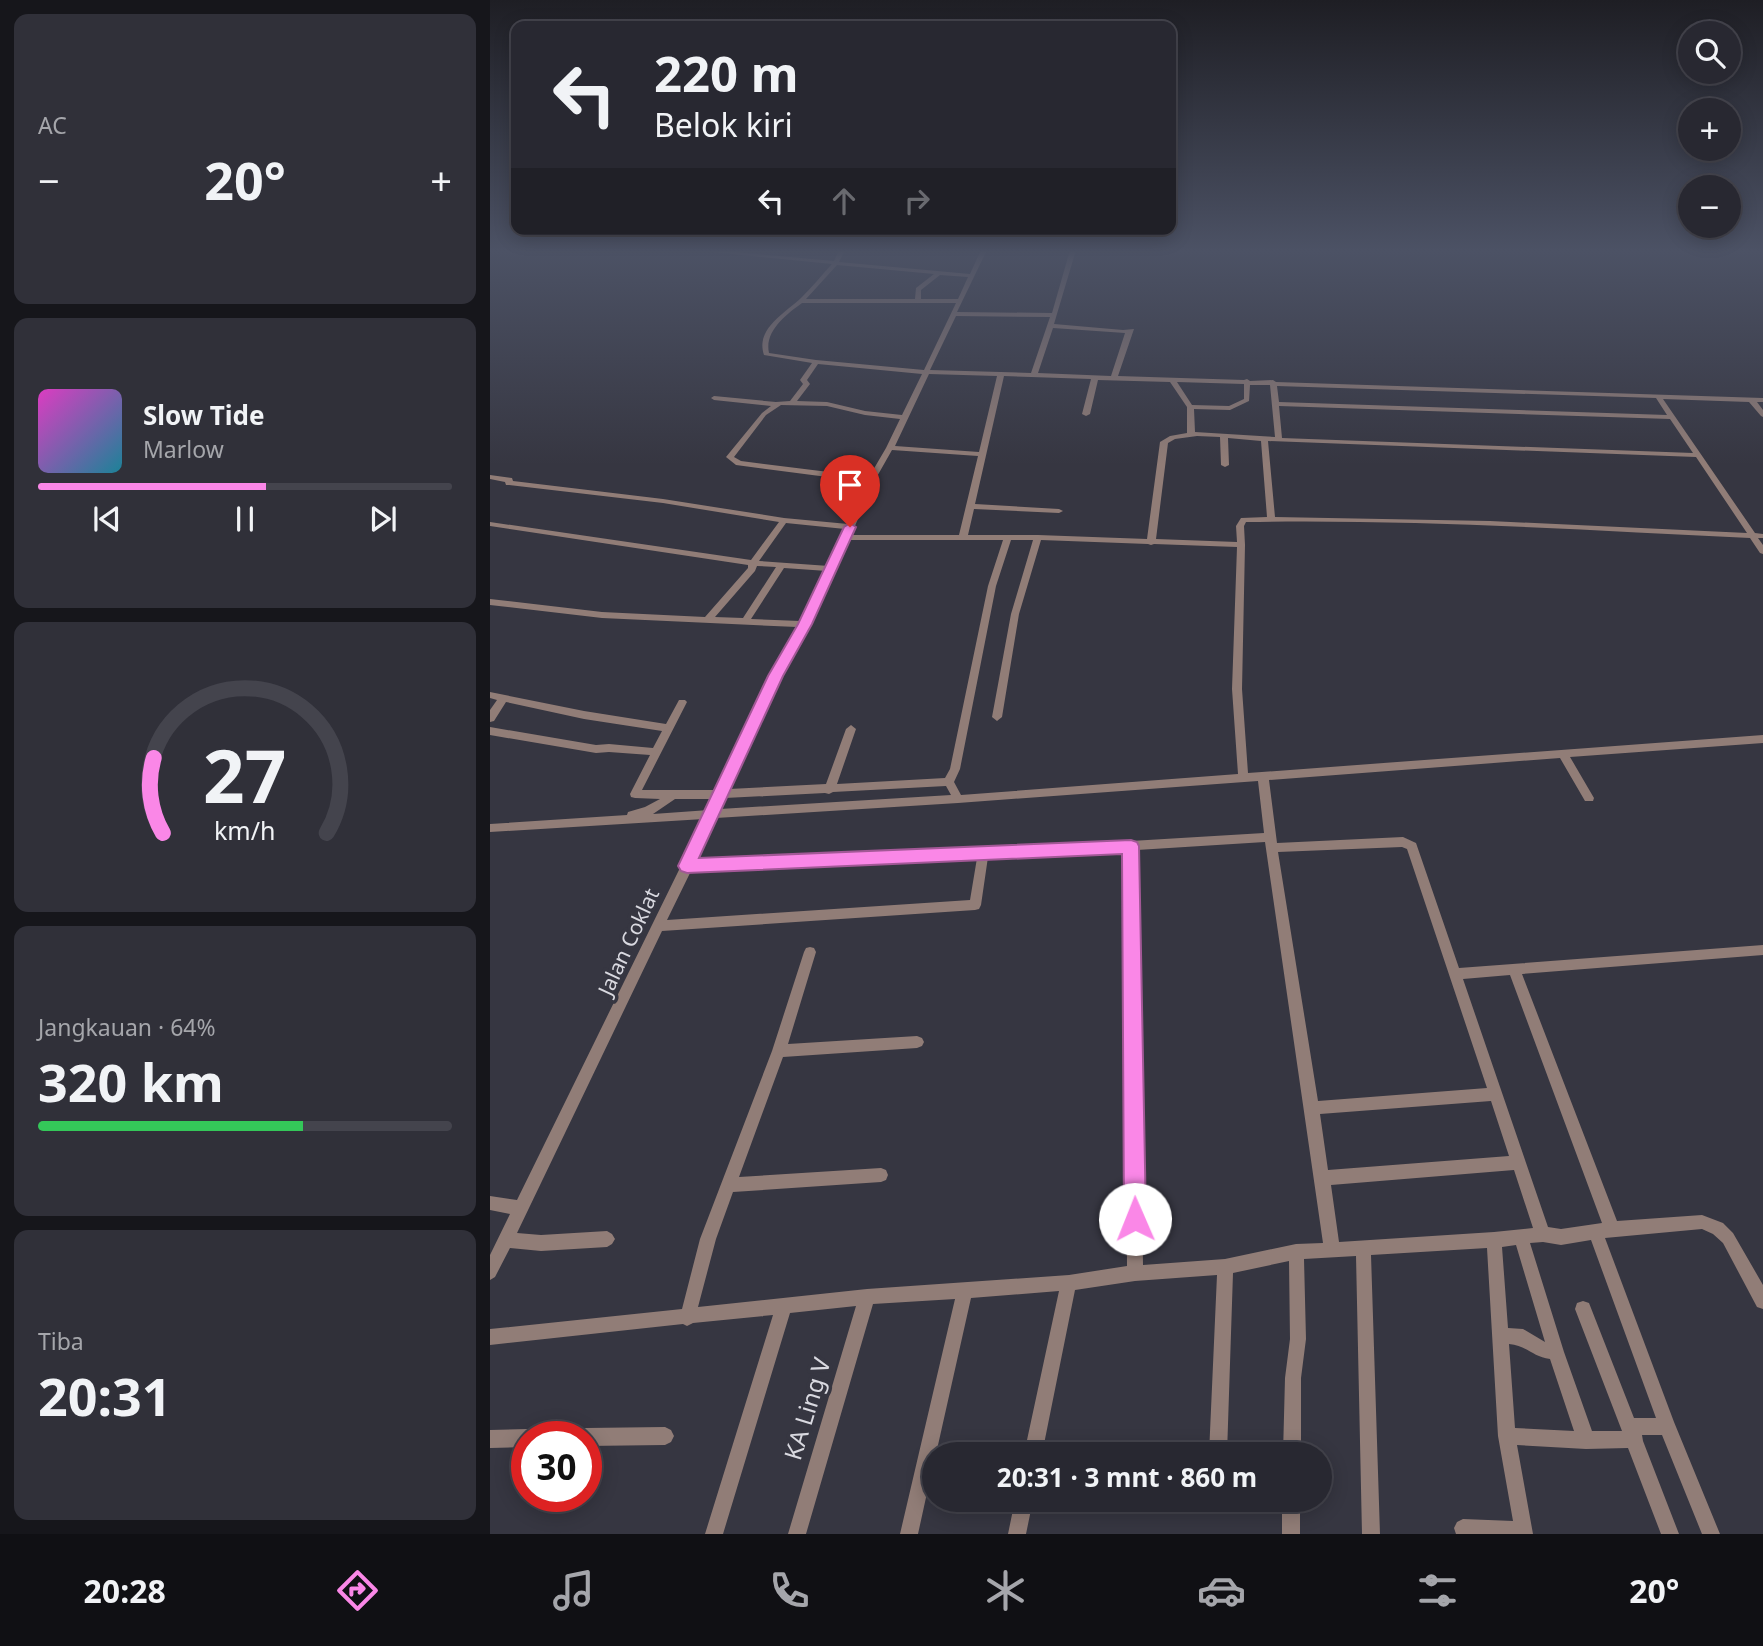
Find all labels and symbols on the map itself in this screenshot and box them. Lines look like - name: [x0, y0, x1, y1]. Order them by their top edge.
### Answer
- pin: [820, 455, 880, 527]
- street label: Jalan Coklat: [590, 883, 665, 1001]
- position arrow: [1098, 1182, 1172, 1256]
- street label: KA Ling V: [775, 1353, 838, 1464]
- speed limit sign: 30: [511, 1421, 602, 1512]

